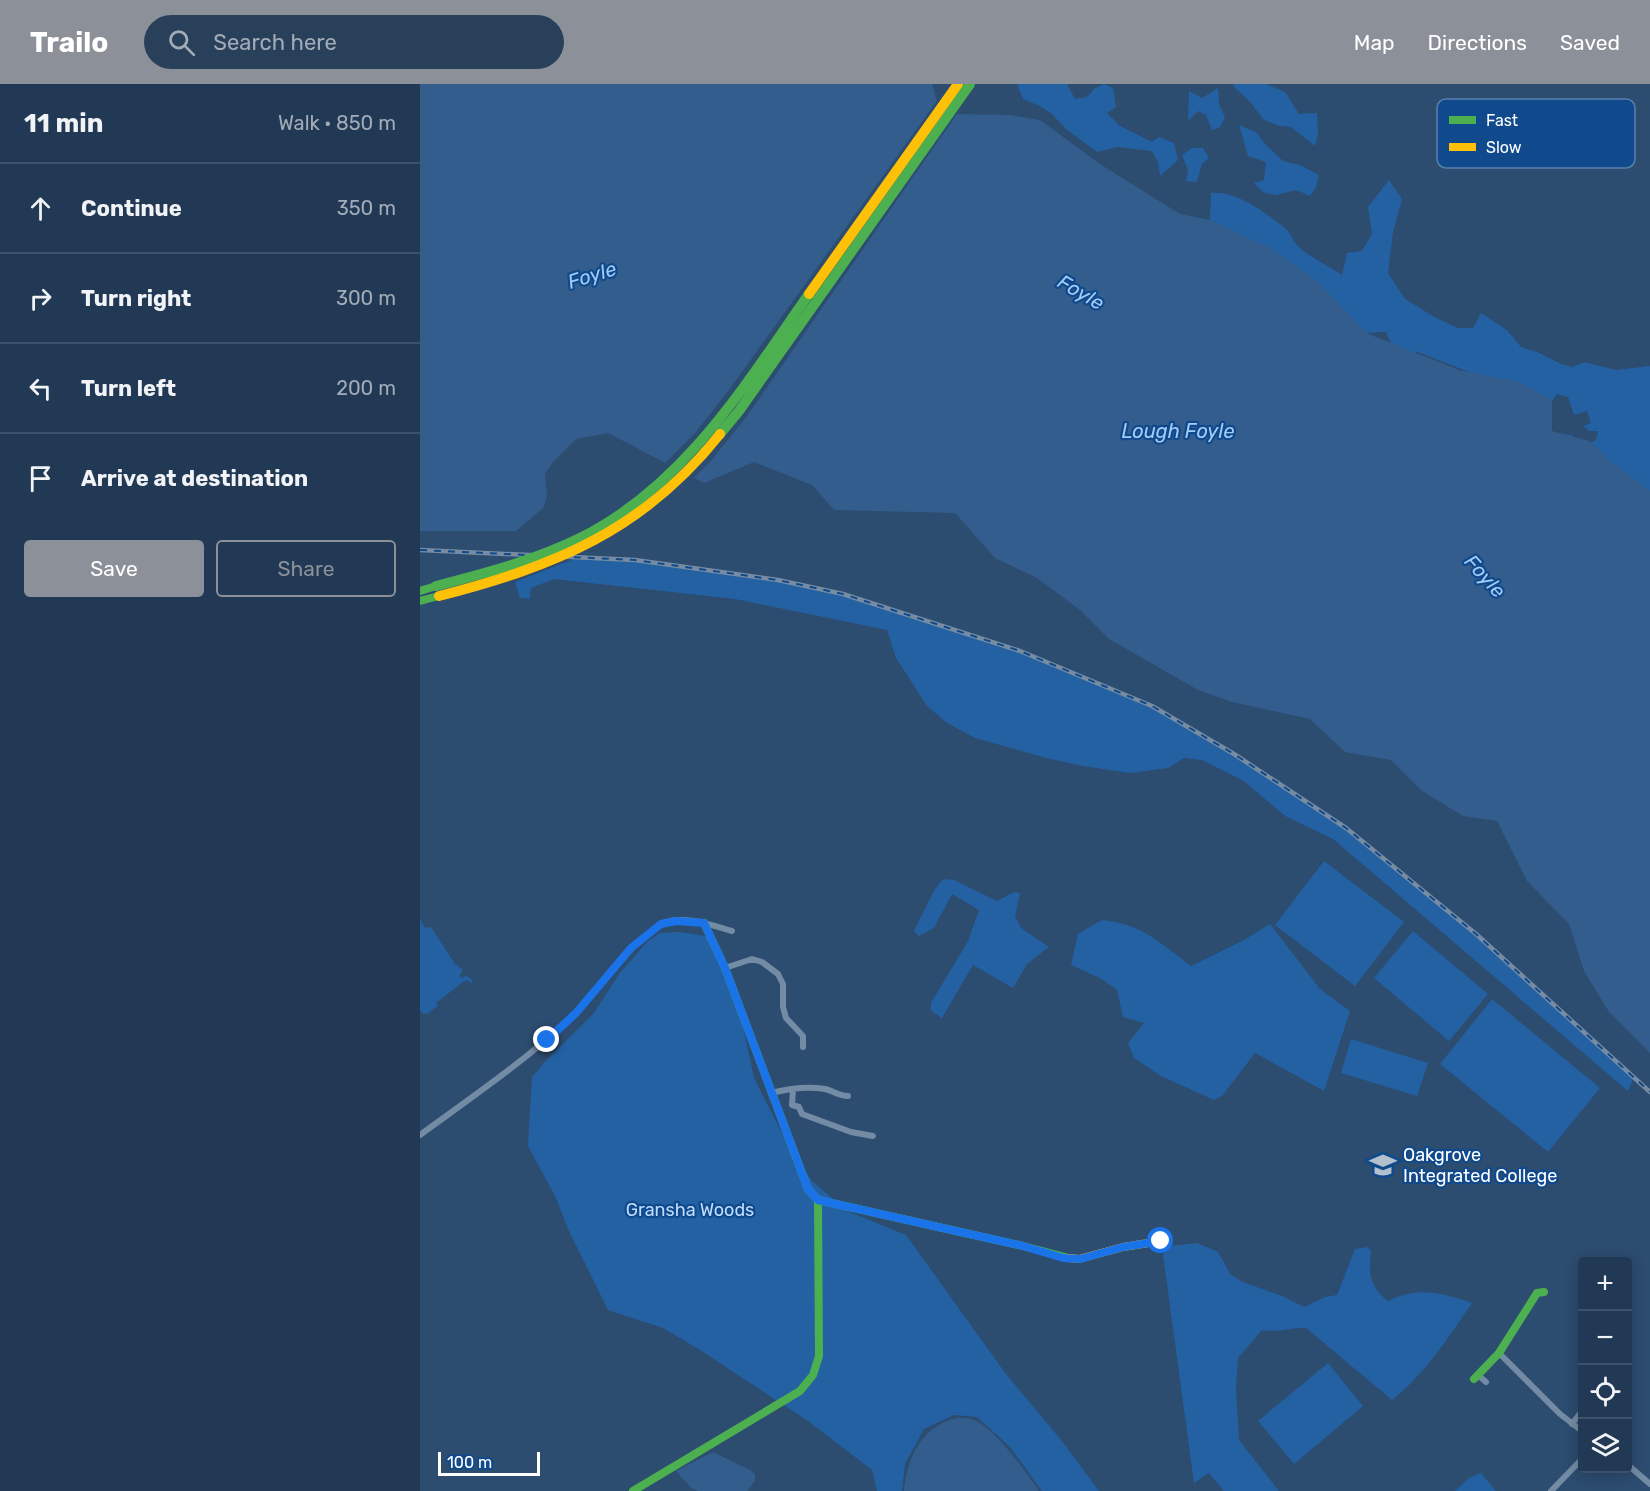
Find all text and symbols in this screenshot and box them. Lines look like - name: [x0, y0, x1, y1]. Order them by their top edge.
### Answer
- search box: [144, 15, 564, 69]
- text: Trailo: [30, 26, 108, 59]
- icon: search: [165, 26, 198, 59]
- text: Search here: [213, 29, 337, 56]
- text: Map: [1354, 30, 1395, 55]
- text: Directions: [1428, 30, 1527, 55]
- text: Saved: [1560, 30, 1620, 55]
- legend: [1437, 99, 1635, 168]
- text: 11 min: [24, 108, 103, 139]
- text: Walk · 850 m: [278, 111, 396, 135]
- text: Fast: [1486, 111, 1518, 130]
- text: Slow: [1486, 138, 1522, 157]
- icon: ahead: [24, 192, 57, 225]
- text: Continue: [81, 195, 182, 222]
- text: 350 m: [337, 196, 396, 220]
- water label: Foyle: [565, 256, 619, 294]
- water label: Foyle: [1054, 269, 1108, 315]
- icon: right: [24, 282, 57, 315]
- text: Turn right: [81, 285, 191, 312]
- text: 300 m: [336, 286, 396, 310]
- icon: left: [24, 372, 57, 405]
- text: Turn left: [81, 375, 176, 402]
- text: 200 m: [336, 376, 396, 400]
- water label: Lough Foyle: [1121, 419, 1235, 443]
- icon: arrive: [24, 462, 57, 495]
- text: Arrive at destination: [81, 465, 308, 492]
- button: Save: [24, 540, 204, 597]
- button: Share: [216, 540, 396, 597]
- water label: Foyle: [1459, 550, 1511, 602]
- route end: [533, 1026, 559, 1052]
- place label: Oakgrove Integrated College: [1403, 1144, 1557, 1187]
- school or university icon: Oakgrove Integrated College: [1368, 1150, 1398, 1180]
- park label: Gransha Woods: [626, 1199, 754, 1221]
- route start: [1147, 1227, 1173, 1253]
- map controls: [1578, 1257, 1632, 1473]
- button: +: [1578, 1257, 1632, 1311]
- button: −: [1578, 1311, 1632, 1365]
- button: locate: [1578, 1365, 1632, 1419]
- button: layers: [1578, 1419, 1632, 1473]
- scale bar: [438, 1449, 540, 1476]
- text: 100 m: [447, 1453, 492, 1472]

